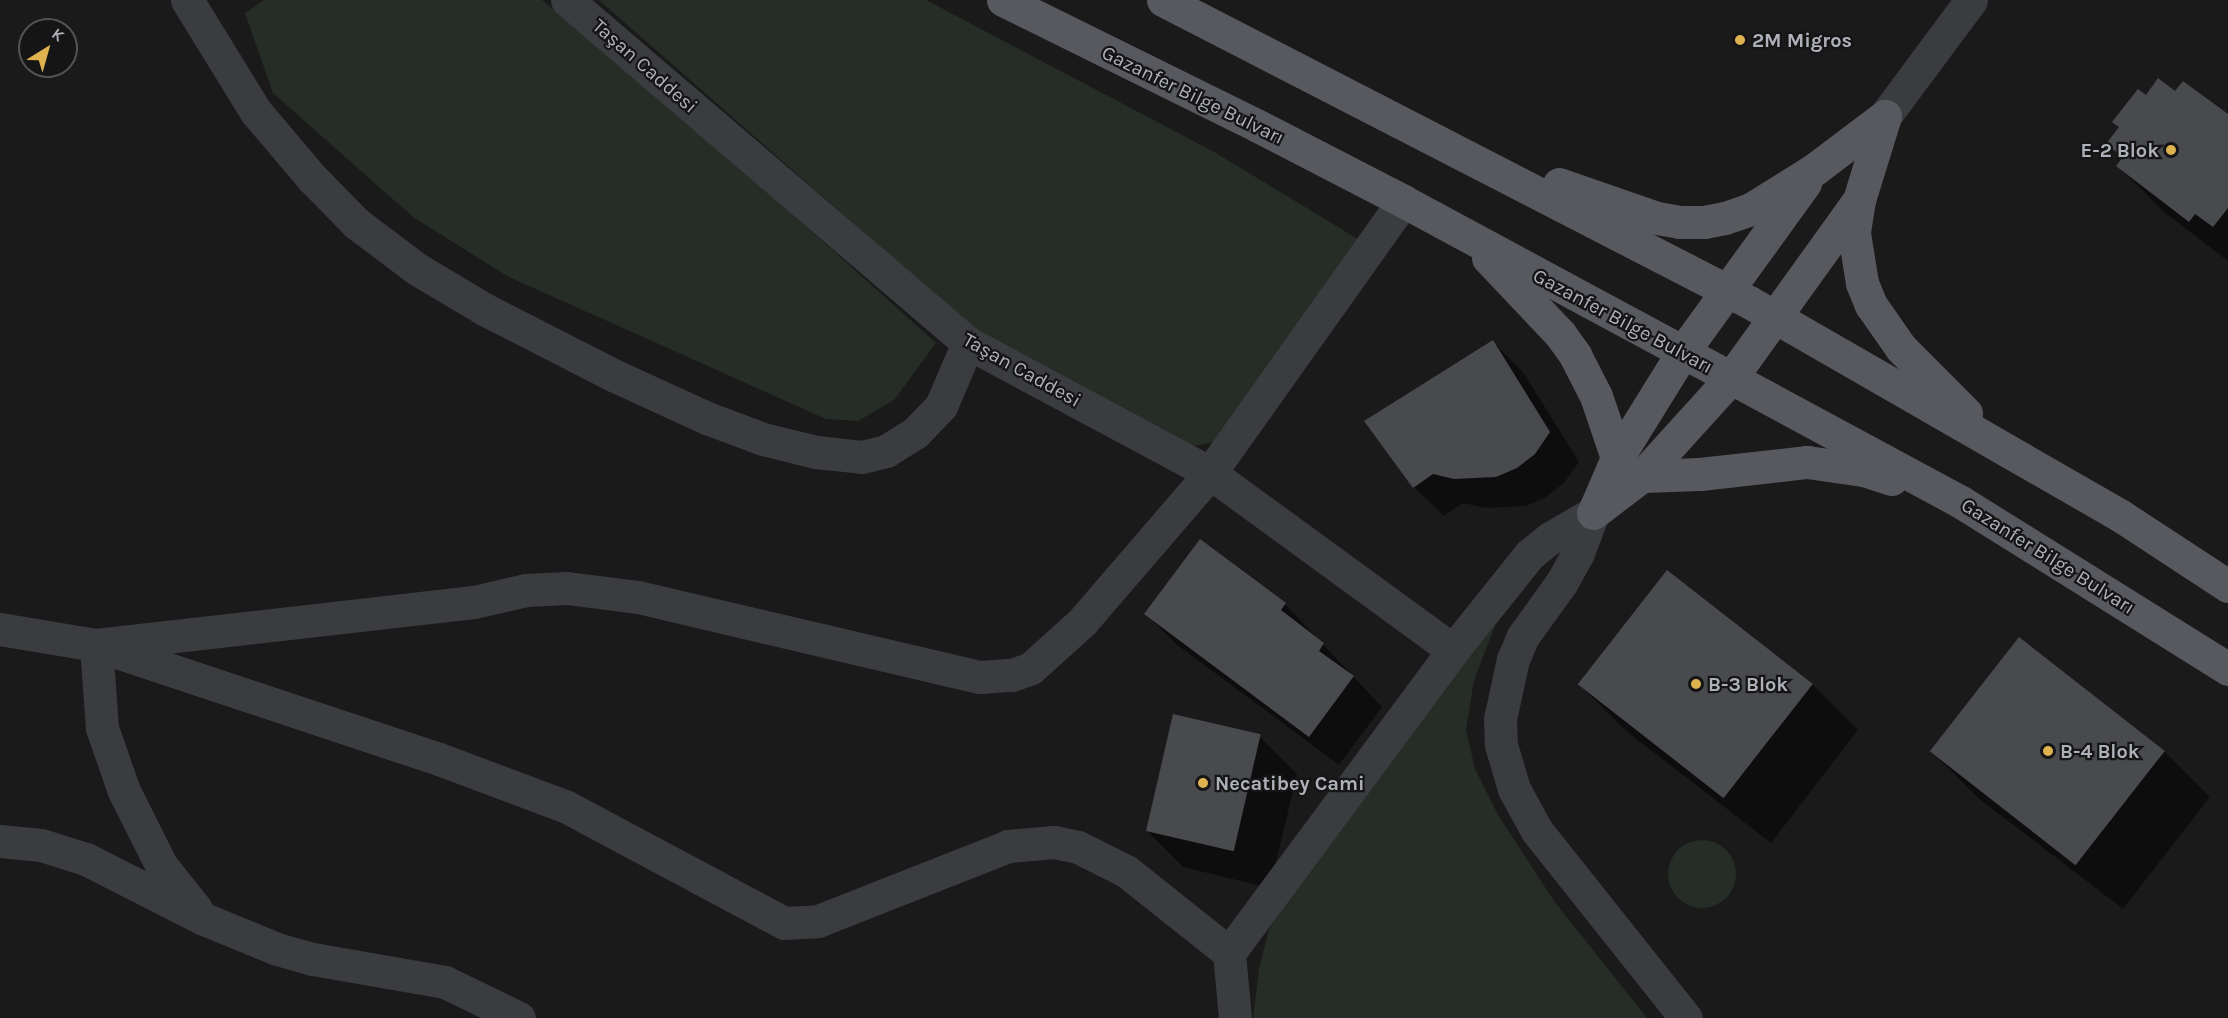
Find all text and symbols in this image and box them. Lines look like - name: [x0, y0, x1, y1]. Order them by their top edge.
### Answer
- street label: Taşan Caddesi: [588, 14, 702, 118]
- north arrow: [18, 18, 78, 78]
- text: K: [48, 24, 68, 46]
- place label: 2M Migros: [1752, 28, 1852, 52]
- marker: 2M Migros: [1733, 33, 1747, 47]
- street label: Gazanfer Bilge Bulvarı: [1098, 40, 1288, 150]
- place label: E-2 Blok: [2080, 138, 2159, 162]
- marker: E-2 Blok: [2164, 143, 2178, 157]
- street label: Gazanfer Bilge Bulvarı: [1529, 263, 1717, 379]
- street label: Taşan Caddesi: [959, 328, 1085, 412]
- street label: Gazanfer Bilge Bulvarı: [1957, 493, 2139, 619]
- place label: B-3 Blok: [1708, 672, 1788, 696]
- marker: B-3 Blok: [1689, 677, 1703, 691]
- place label: B-4 Blok: [2060, 739, 2140, 763]
- marker: B-4 Blok: [2041, 744, 2055, 758]
- place label: Necatibey Cami: [1215, 771, 1365, 795]
- marker: Necatibey Cami: [1196, 776, 1210, 790]

